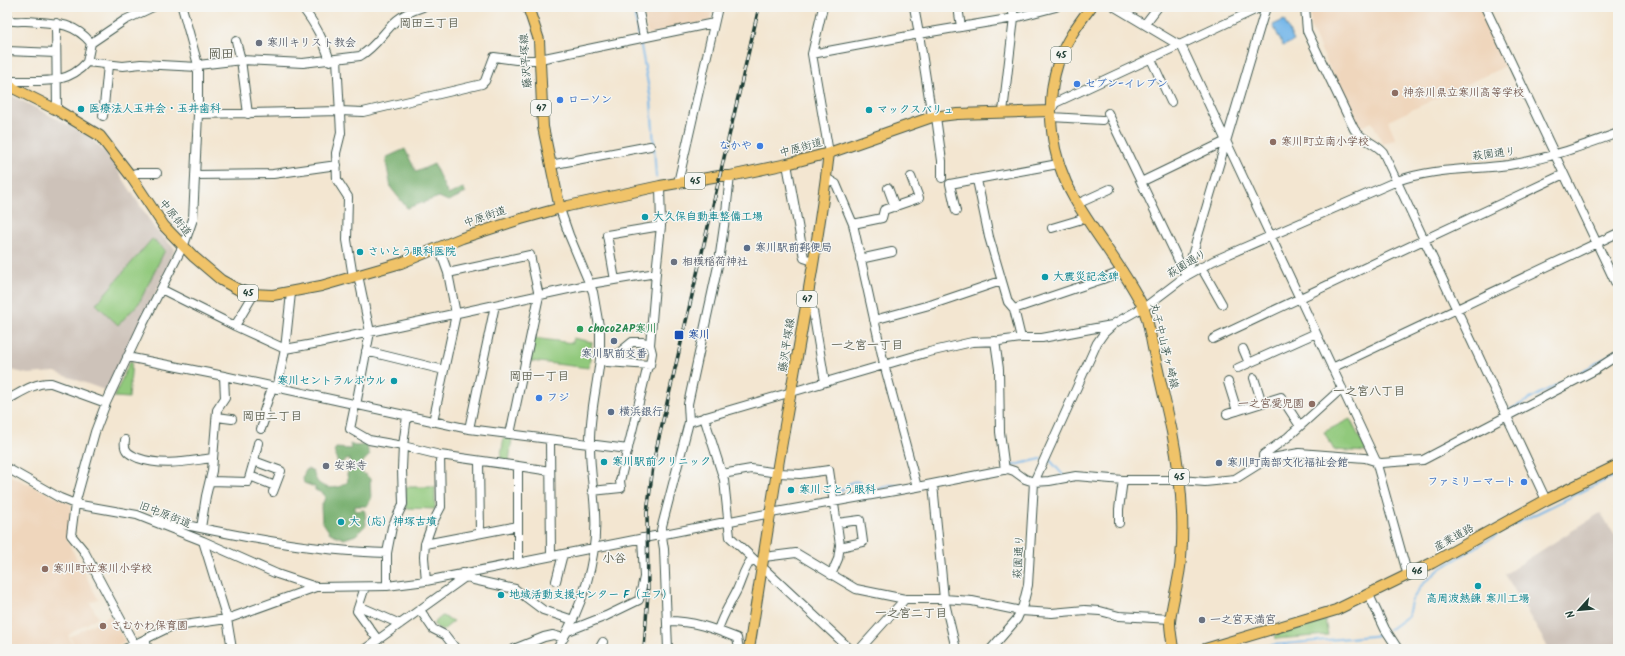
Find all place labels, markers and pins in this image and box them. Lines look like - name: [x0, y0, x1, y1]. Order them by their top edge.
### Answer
- place label: 寒川キリスト教会: [267, 34, 356, 52]
- marker: 寒川キリスト教会: [254, 38, 264, 48]
- place label: セブン-イレブン: [1085, 75, 1168, 93]
- marker: セブン-イレブン: [1072, 79, 1082, 89]
- place label: 神奈川県立寒川高等学校: [1403, 84, 1524, 102]
- marker: 神奈川県立寒川高等学校: [1390, 88, 1400, 98]
- place label: ローソン: [568, 91, 612, 109]
- marker: ローソン: [555, 95, 565, 105]
- place label: 医療法人玉井会・玉井歯科: [89, 100, 221, 118]
- place label: マックスバリュ: [877, 101, 954, 119]
- marker: 医療法人玉井会・玉井歯科: [76, 104, 86, 114]
- marker: マックスバリュ: [864, 105, 874, 115]
- place label: 寒川町立南小学校: [1281, 133, 1369, 151]
- place label: なかや: [719, 137, 752, 155]
- marker: 寒川町立南小学校: [1268, 137, 1278, 147]
- marker: なかや: [755, 141, 765, 151]
- place label: 大久保自動車整備工場: [653, 208, 763, 226]
- marker: 大久保自動車整備工場: [640, 212, 650, 222]
- place label: 寒川駅前郵便局: [755, 239, 832, 257]
- place label: さいとう眼科医院: [368, 243, 456, 261]
- marker: 寒川駅前郵便局: [742, 243, 752, 253]
- marker: さいとう眼科医院: [355, 247, 365, 257]
- place label: 相模稲荷神社: [682, 253, 748, 271]
- marker: 相模稲荷神社: [669, 257, 679, 267]
- place label: 大震災記念碑: [1053, 268, 1119, 286]
- marker: 大震災記念碑: [1040, 272, 1050, 282]
- place label: chocoZAP寒川: [588, 320, 657, 338]
- marker: chocoZAP寒川: [575, 324, 585, 334]
- place label: 寒川: [688, 326, 710, 344]
- marker: 寒川: [673, 329, 685, 341]
- marker: 寒川駅前交番: [609, 336, 619, 346]
- place label: 寒川駅前交番: [581, 345, 647, 363]
- place label: 寒川セントラルボウル: [277, 372, 386, 390]
- marker: 寒川セントラルボウル: [389, 376, 399, 386]
- place label: フジ: [547, 389, 569, 407]
- marker: フジ: [534, 393, 544, 403]
- place label: 一之宮愛児園: [1238, 395, 1304, 413]
- marker: 一之宮愛児園: [1307, 399, 1317, 409]
- place label: 横浜銀行: [619, 403, 663, 421]
- marker: 横浜銀行: [606, 407, 616, 417]
- place label: 寒川駅前クリニック: [612, 453, 711, 471]
- place label: 寒川町南部文化福祉会館: [1227, 454, 1348, 472]
- place label: 安楽寺: [334, 457, 367, 475]
- marker: 寒川駅前クリニック: [599, 457, 609, 467]
- marker: 寒川町南部文化福祉会館: [1214, 458, 1224, 468]
- marker: 安楽寺: [321, 461, 331, 471]
- place label: ファミリーマート: [1428, 473, 1516, 491]
- marker: ファミリーマート: [1519, 477, 1529, 487]
- place label: 寒川ごとう眼科: [799, 481, 876, 499]
- marker: 寒川ごとう眼科: [786, 485, 796, 495]
- place label: 大（応）神塚古墳: [349, 513, 437, 531]
- marker: 大（応）神塚古墳: [336, 517, 346, 527]
- place label: 寒川町立寒川小学校: [53, 560, 152, 578]
- marker: 寒川町立寒川小学校: [40, 564, 50, 574]
- marker: 高周波熱錬 寒川工場: [1473, 581, 1483, 591]
- place label: 地域活動支援センター F（エフ）: [509, 586, 673, 604]
- marker: 地域活動支援センター F（エフ）: [496, 590, 506, 600]
- place label: 高周波熱錬 寒川工場: [1426, 590, 1530, 608]
- place label: 一之宮天満宮: [1210, 611, 1276, 629]
- marker: 一之宮天満宮: [1197, 615, 1207, 625]
- place label: さむかわ保育園: [111, 617, 188, 635]
- marker: さむかわ保育園: [98, 621, 108, 631]

